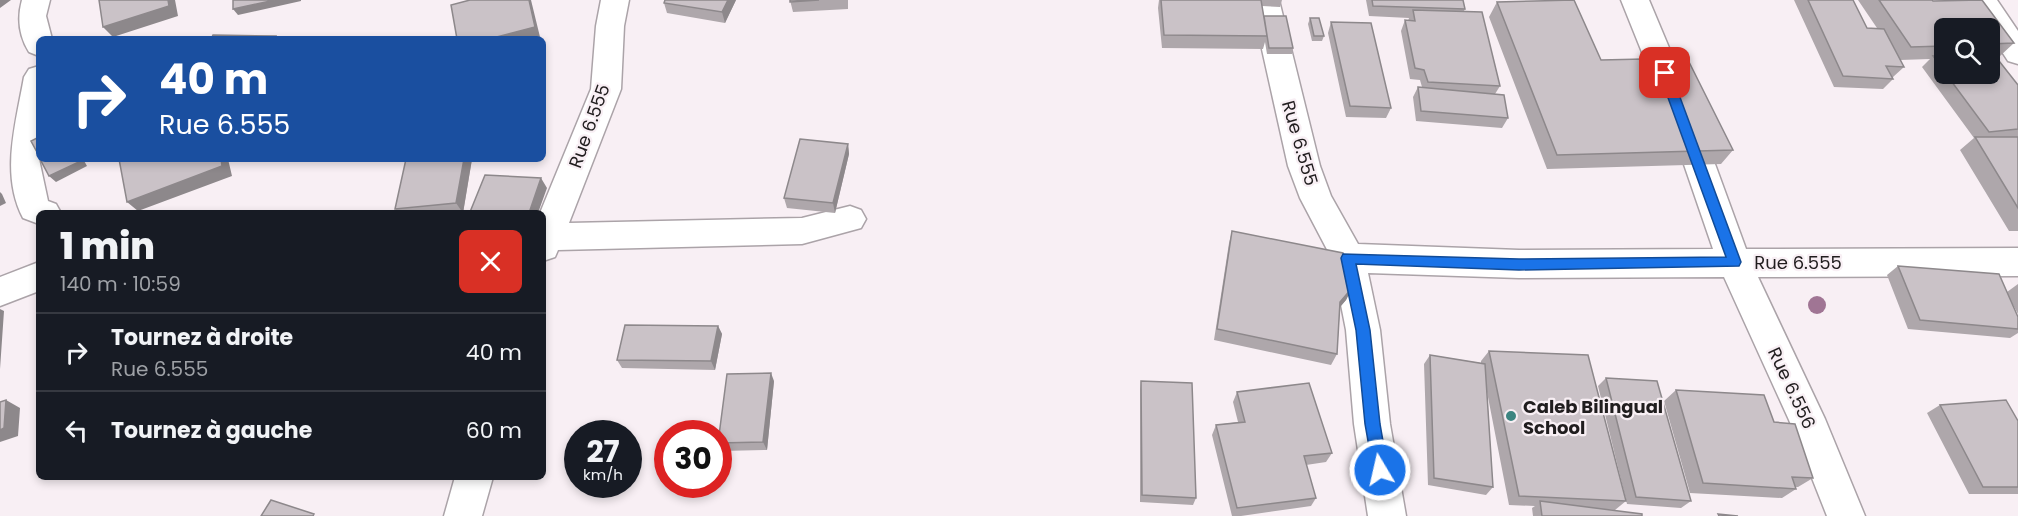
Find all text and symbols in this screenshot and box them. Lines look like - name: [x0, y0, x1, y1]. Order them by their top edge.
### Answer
- map controls: [1934, 18, 2000, 84]
- button: search: [1934, 18, 2000, 84]
- pin: [1639, 47, 1690, 98]
- text: 40 m: [159, 50, 268, 109]
- icon: arrive: [1648, 56, 1681, 89]
- icon: right: [60, 60, 138, 138]
- street label: Rue 6.555: [562, 81, 616, 171]
- street label: Rue 6.555: [1276, 97, 1324, 189]
- text: Rue 6.555: [159, 106, 290, 143]
- text: 1 min: [60, 221, 155, 272]
- button: close: [459, 230, 522, 293]
- street label: Rue 6.555: [1754, 250, 1842, 275]
- text: 140 m · 10:59: [60, 270, 181, 298]
- text: Tournez à droite: [111, 322, 293, 353]
- icon: right: [60, 336, 93, 369]
- text: 40 m: [466, 337, 522, 368]
- street label: Rue 6.556: [1762, 343, 1822, 433]
- text: Rue 6.555: [111, 355, 208, 383]
- place label: Caleb Bilingual School: [1523, 394, 1663, 440]
- marker: Caleb Bilingual School: [1504, 409, 1518, 423]
- icon: left: [60, 414, 93, 447]
- text: Tournez à gauche: [111, 415, 312, 446]
- text: 60 m: [466, 415, 522, 446]
- speed limit sign: 30: [654, 420, 732, 498]
- text: 27: [586, 430, 620, 473]
- position arrow: [1348, 438, 1412, 502]
- text: km/h: [583, 464, 623, 485]

